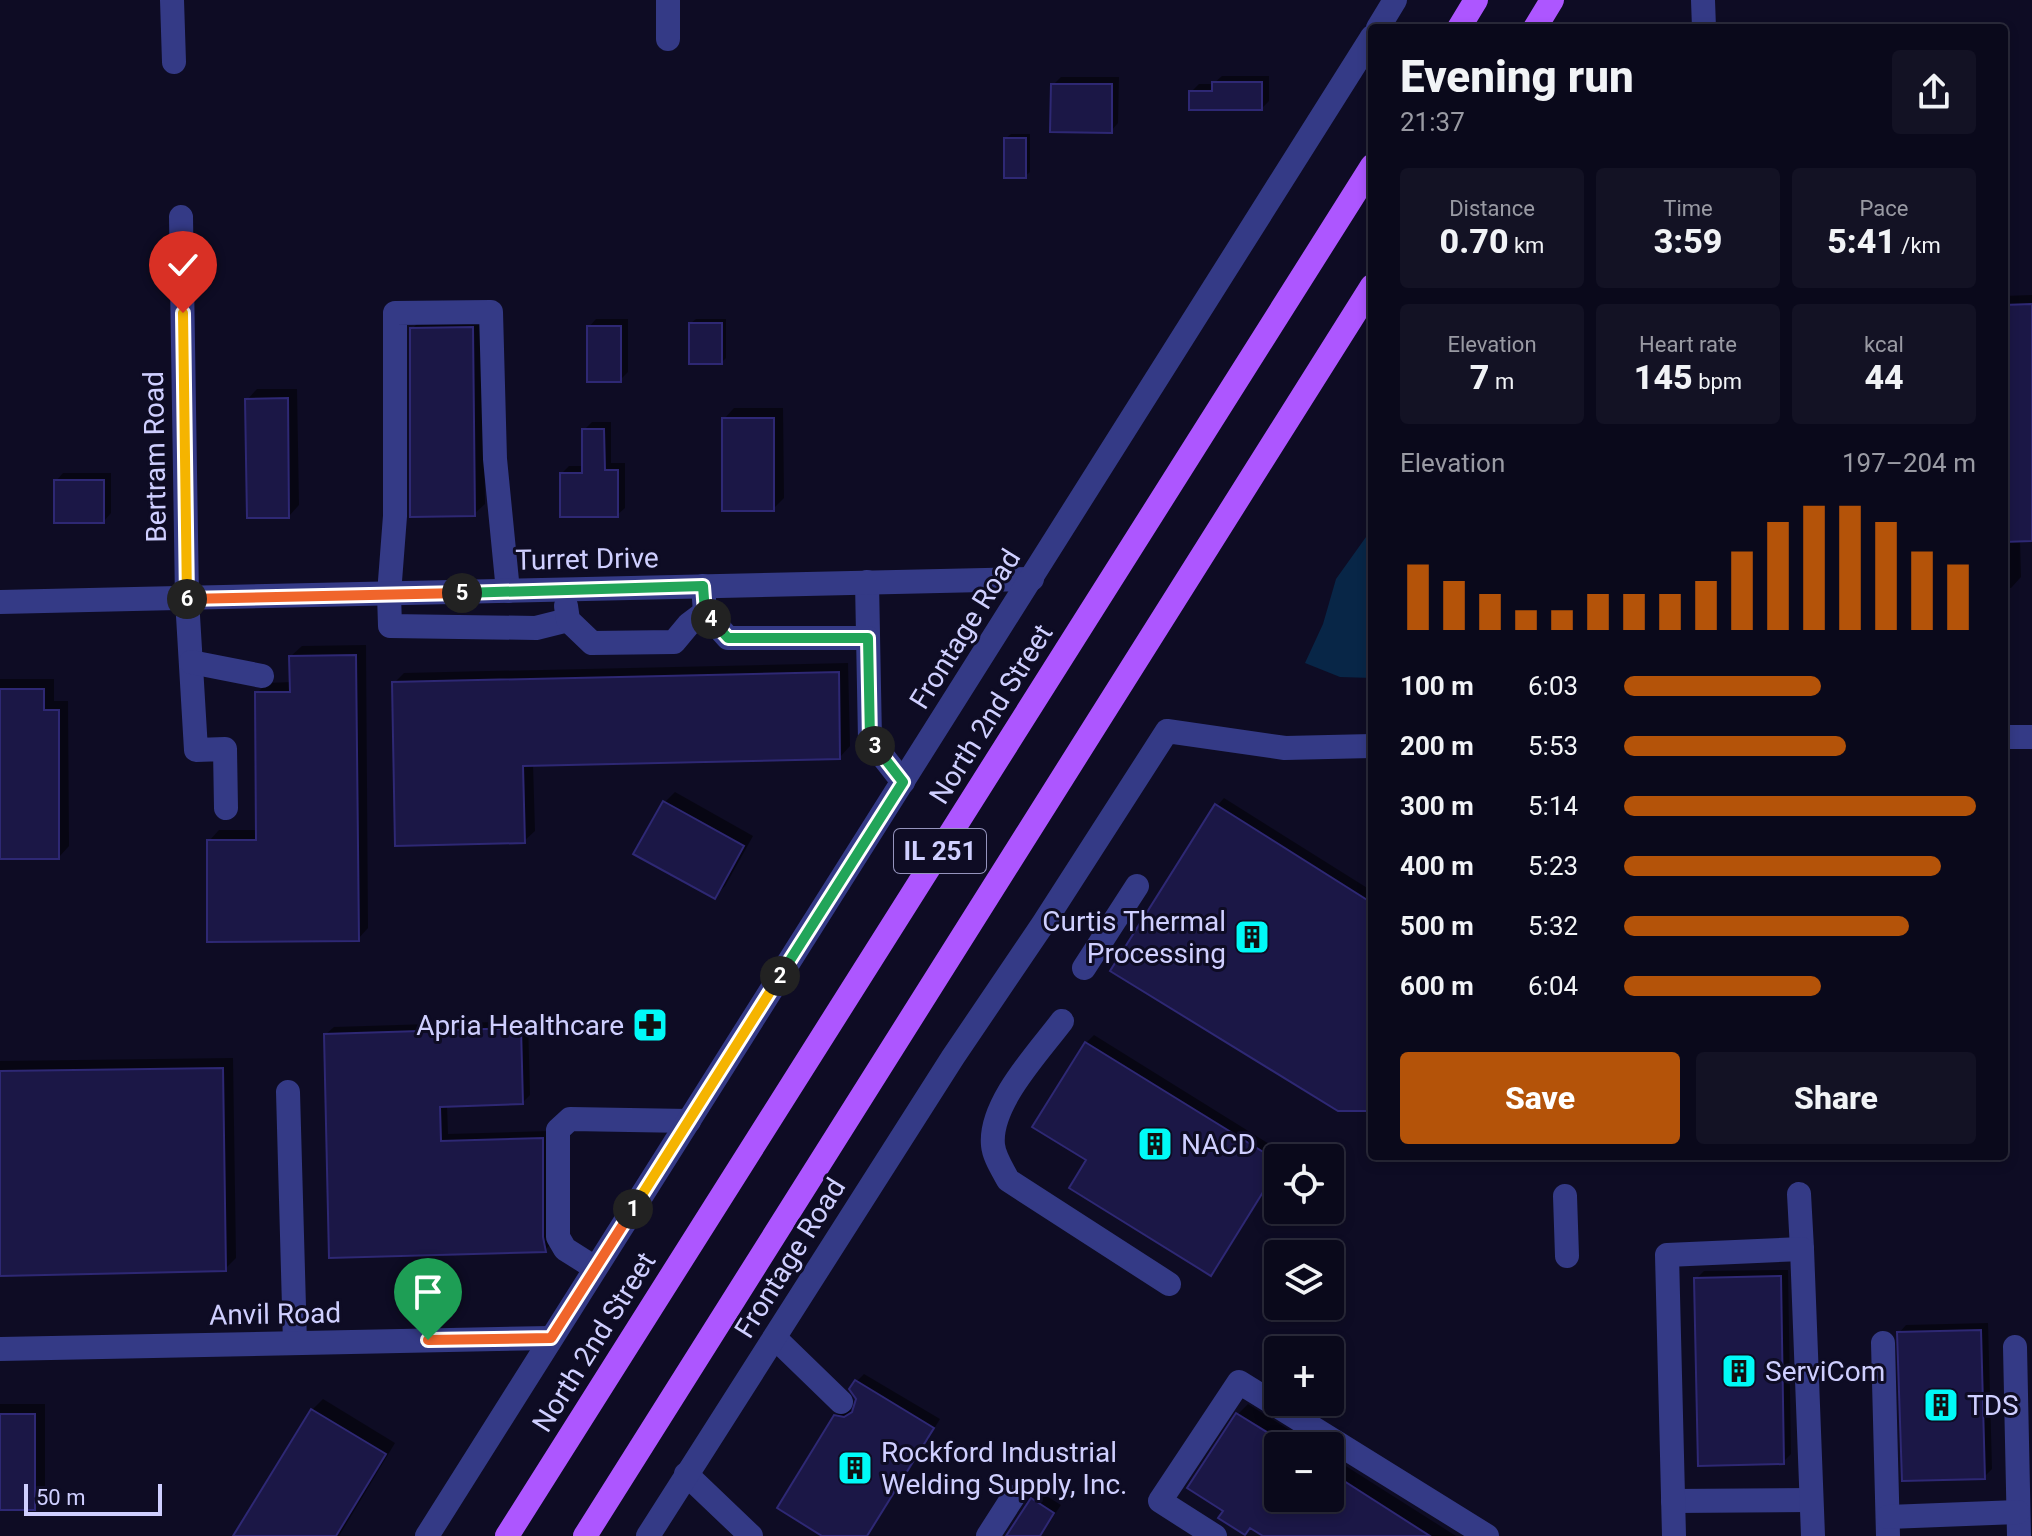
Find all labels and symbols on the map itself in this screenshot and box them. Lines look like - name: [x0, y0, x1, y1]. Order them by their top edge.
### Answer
- pin: [149, 231, 217, 313]
- street label: Bertram Road: [137, 371, 173, 543]
- street label: Turret Drive: [515, 541, 659, 577]
- street label: Frontage Road: [903, 543, 1027, 715]
- pin: 5: [442, 573, 482, 613]
- pin: 6: [167, 579, 207, 619]
- pin: 4: [691, 599, 731, 639]
- street label: North 2nd Street: [923, 618, 1059, 810]
- pin: 3: [855, 726, 895, 766]
- road number: IL 251: [894, 829, 986, 873]
- place label: Curtis Thermal Processing: [1042, 905, 1226, 970]
- building icon: Curtis Thermal Processing: [1233, 918, 1271, 956]
- pin: 2: [760, 956, 800, 996]
- pharmacy icon: Apria Healthcare: [631, 1006, 669, 1044]
- place label: Apria Healthcare: [416, 1009, 624, 1042]
- building icon: NACD: [1136, 1125, 1174, 1163]
- place label: NACD: [1181, 1128, 1256, 1161]
- street label: Frontage Road: [728, 1172, 852, 1344]
- pin: 1: [613, 1189, 653, 1229]
- street label: North 2nd Street: [526, 1246, 662, 1438]
- pin: [394, 1258, 462, 1340]
- street label: Anvil Road: [209, 1296, 341, 1332]
- building icon: ServiCom: [1720, 1352, 1758, 1390]
- place label: ServiCom: [1765, 1355, 1885, 1388]
- building icon: TDS: [1922, 1386, 1960, 1424]
- place label: TDS: [1967, 1389, 2019, 1422]
- place label: Rockford Industrial Welding Supply, Inc.: [881, 1436, 1127, 1501]
- building icon: Rockford Industrial Welding Supply, Inc.: [836, 1449, 874, 1487]
- scale bar: [24, 1480, 162, 1516]

